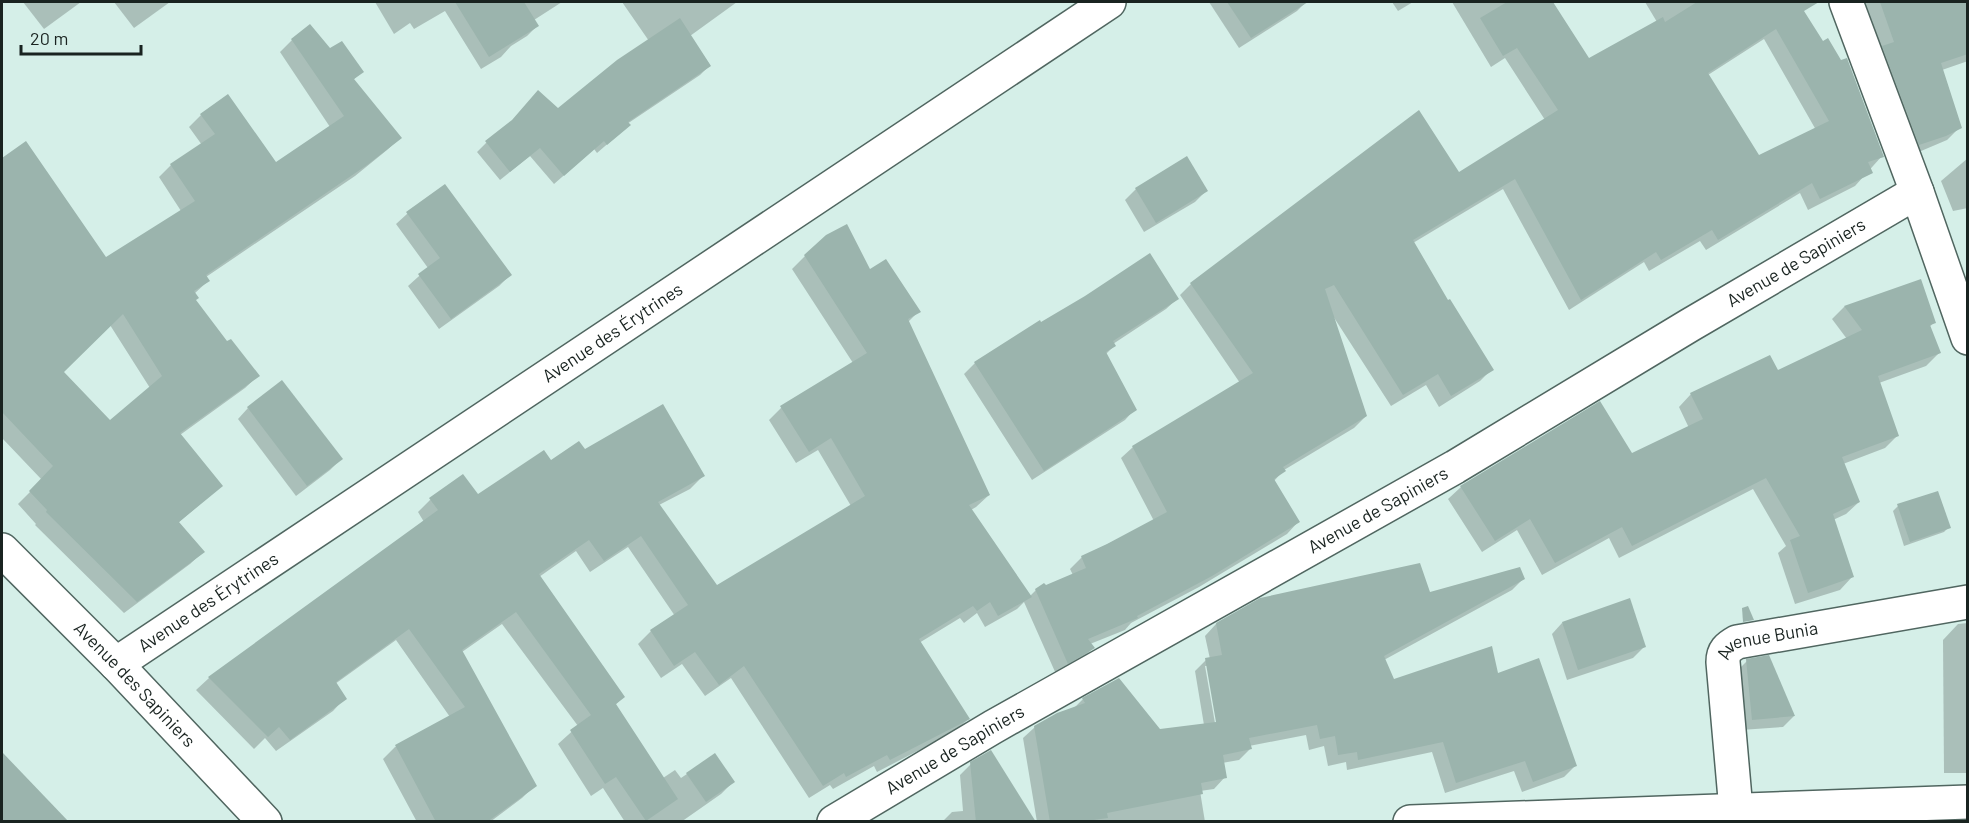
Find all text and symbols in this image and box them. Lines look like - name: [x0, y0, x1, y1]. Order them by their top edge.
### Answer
- scale bar: [21, 18, 141, 56]
- text: 20 m: [30, 27, 68, 49]
- street label: Avenue de Sapiniers: [1722, 213, 1869, 311]
- street label: Avenue des Érytrines: [538, 277, 687, 387]
- street label: Avenue de Sapiniers: [1304, 461, 1451, 558]
- street label: Avenue des Érytrines: [133, 547, 282, 656]
- street label: Avenue Bunia: [1711, 616, 1819, 662]
- street label: Avenue des Sapiniers: [70, 617, 201, 751]
- street label: Avenue de Sapiniers: [881, 700, 1028, 799]

